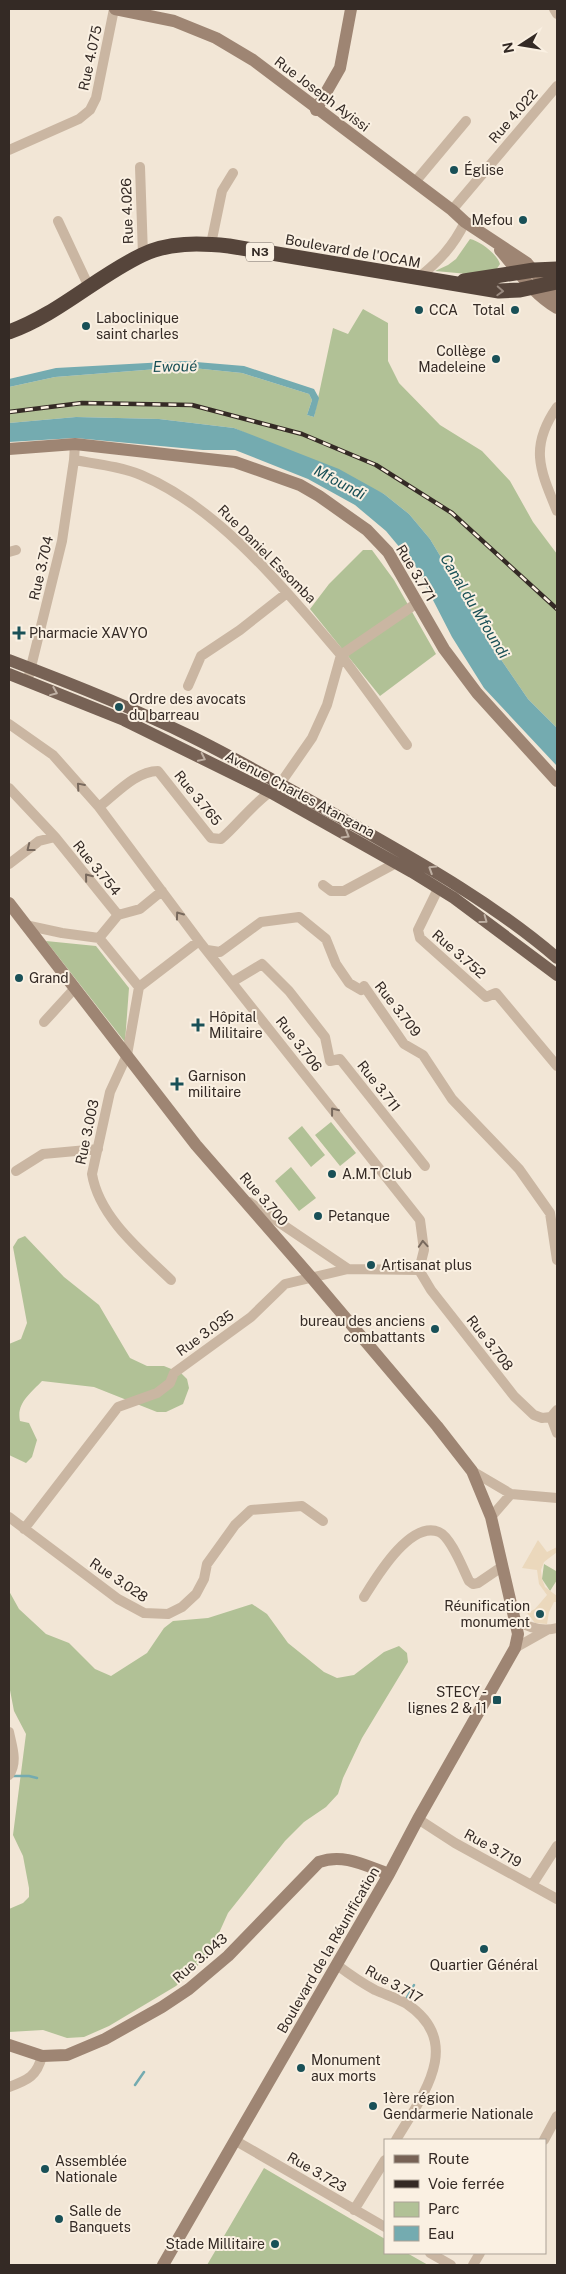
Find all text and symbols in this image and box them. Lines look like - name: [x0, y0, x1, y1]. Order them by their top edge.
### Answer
- north arrow: [496, 20, 546, 70]
- street label: Rue 4.075: [75, 24, 105, 92]
- text: N: [499, 41, 517, 55]
- street label: Rue Joseph Ayissi: [271, 53, 373, 135]
- street label: Rue 4.022: [485, 86, 541, 146]
- place label: Église: [464, 161, 504, 178]
- marker: Église: [448, 164, 460, 176]
- street label: Rue 4.026: [118, 177, 136, 244]
- place label: Mefou: [472, 212, 513, 228]
- marker: Mefou: [517, 214, 529, 226]
- street label: Boulevard de l'OCAM: [284, 231, 422, 271]
- road number: N3: [246, 242, 274, 262]
- one-way arrow: [496, 285, 504, 296]
- place label: CCA: [429, 302, 458, 318]
- place label: Total: [473, 302, 505, 318]
- marker: CCA: [413, 304, 425, 316]
- marker: Total: [509, 304, 521, 316]
- place label: Laboclinique saint charles: [96, 310, 179, 342]
- marker: Laboclinique saint charles: [80, 320, 92, 332]
- place label: Collège Madeleine: [418, 343, 486, 375]
- marker: Collège Madeleine: [490, 353, 502, 365]
- water label: Ewoué: [153, 357, 197, 375]
- water label: Mfoundi: [311, 461, 369, 503]
- street label: Rue Daniel Essomba: [215, 502, 319, 606]
- street label: Rue 3.704: [26, 534, 56, 602]
- street label: Rue 3.771: [393, 542, 439, 604]
- water label: Canal du Mfoundi: [437, 551, 513, 662]
- place label: Pharmacie XAVYO: [29, 625, 148, 641]
- marker: Pharmacie XAVYO: [13, 627, 25, 639]
- one-way arrow: [49, 685, 58, 696]
- place label: Ordre des avocats du barreau: [129, 691, 246, 723]
- marker: Ordre des avocats du barreau: [113, 701, 125, 713]
- street label: Avenue Charles Atangana: [223, 748, 377, 840]
- one-way arrow: [197, 752, 206, 763]
- street label: Rue 3.765: [171, 767, 225, 829]
- one-way arrow: [77, 783, 86, 792]
- one-way arrow: [340, 828, 349, 838]
- street label: Rue 3.754: [70, 837, 124, 899]
- one-way arrow: [27, 842, 36, 851]
- one-way arrow: [428, 866, 437, 876]
- one-way arrow: [84, 874, 93, 883]
- one-way arrow: [177, 912, 185, 921]
- one-way arrow: [478, 914, 488, 923]
- street label: Rue 3.752: [429, 926, 489, 982]
- place label: Grand: [29, 970, 69, 986]
- marker: Grand: [13, 972, 25, 984]
- street label: Rue 3.709: [372, 978, 425, 1040]
- place label: Hôpital Militaire: [209, 1009, 263, 1041]
- street label: Rue 3.706: [273, 1013, 326, 1075]
- marker: Hôpital Militaire: [191, 1018, 205, 1032]
- street label: Rue 3.711: [354, 1057, 404, 1115]
- place label: Garnison militaire: [188, 1068, 246, 1100]
- marker: Garnison militaire: [170, 1077, 184, 1091]
- street label: Rue 3.003: [72, 1098, 102, 1166]
- one-way arrow: [332, 1108, 340, 1117]
- place label: A.M.T Club: [342, 1166, 412, 1182]
- marker: A.M.T Club: [326, 1168, 338, 1180]
- street label: Rue 3.700: [237, 1169, 291, 1229]
- place label: Petanque: [328, 1208, 390, 1224]
- marker: Petanque: [312, 1210, 324, 1222]
- one-way arrow: [417, 1240, 428, 1248]
- place label: Artisanat plus: [381, 1257, 472, 1273]
- marker: Artisanat plus: [365, 1259, 377, 1271]
- street label: Rue 3.035: [173, 1307, 237, 1359]
- street label: Rue 3.708: [463, 1312, 517, 1374]
- place label: bureau des anciens combattants: [300, 1313, 425, 1345]
- marker: bureau des anciens combattants: [429, 1323, 441, 1335]
- street label: Rue 3.028: [87, 1555, 151, 1605]
- place label: Réunification monument: [444, 1598, 530, 1630]
- marker: Réunification monument: [534, 1608, 546, 1620]
- place label: STECY - lignes 2 & 11: [408, 1684, 487, 1716]
- marker: STECY - lignes 2 & 11: [491, 1694, 503, 1706]
- street label: Rue 3.719: [462, 1826, 525, 1870]
- street label: Boulevard de la Réunification: [274, 1864, 382, 2036]
- street label: Rue 3.043: [170, 1930, 231, 1986]
- marker: Quartier Général: [478, 1943, 490, 1955]
- place label: Quartier Général: [430, 1957, 538, 1973]
- street label: Rue 3.717: [363, 1962, 425, 2006]
- place label: Monument aux morts: [311, 2052, 381, 2084]
- marker: Monument aux morts: [295, 2062, 307, 2074]
- place label: 1ère région Gendarmerie Nationale: [383, 2090, 534, 2122]
- marker: 1ère région Gendarmerie Nationale: [367, 2100, 379, 2112]
- legend: [384, 2139, 546, 2254]
- street label: Rue 3.723: [285, 2149, 350, 2195]
- text: Route: [428, 2150, 469, 2167]
- place label: Assemblée Nationale: [55, 2153, 127, 2185]
- marker: Assemblée Nationale: [39, 2163, 51, 2175]
- text: Voie ferrée: [428, 2175, 505, 2192]
- text: Parc: [428, 2200, 460, 2217]
- place label: Salle de Banquets: [69, 2203, 131, 2235]
- marker: Salle de Banquets: [53, 2213, 65, 2225]
- text: Eau: [428, 2225, 454, 2242]
- place label: Stade Millitaire: [166, 2236, 265, 2252]
- marker: Stade Millitaire: [269, 2238, 281, 2250]

